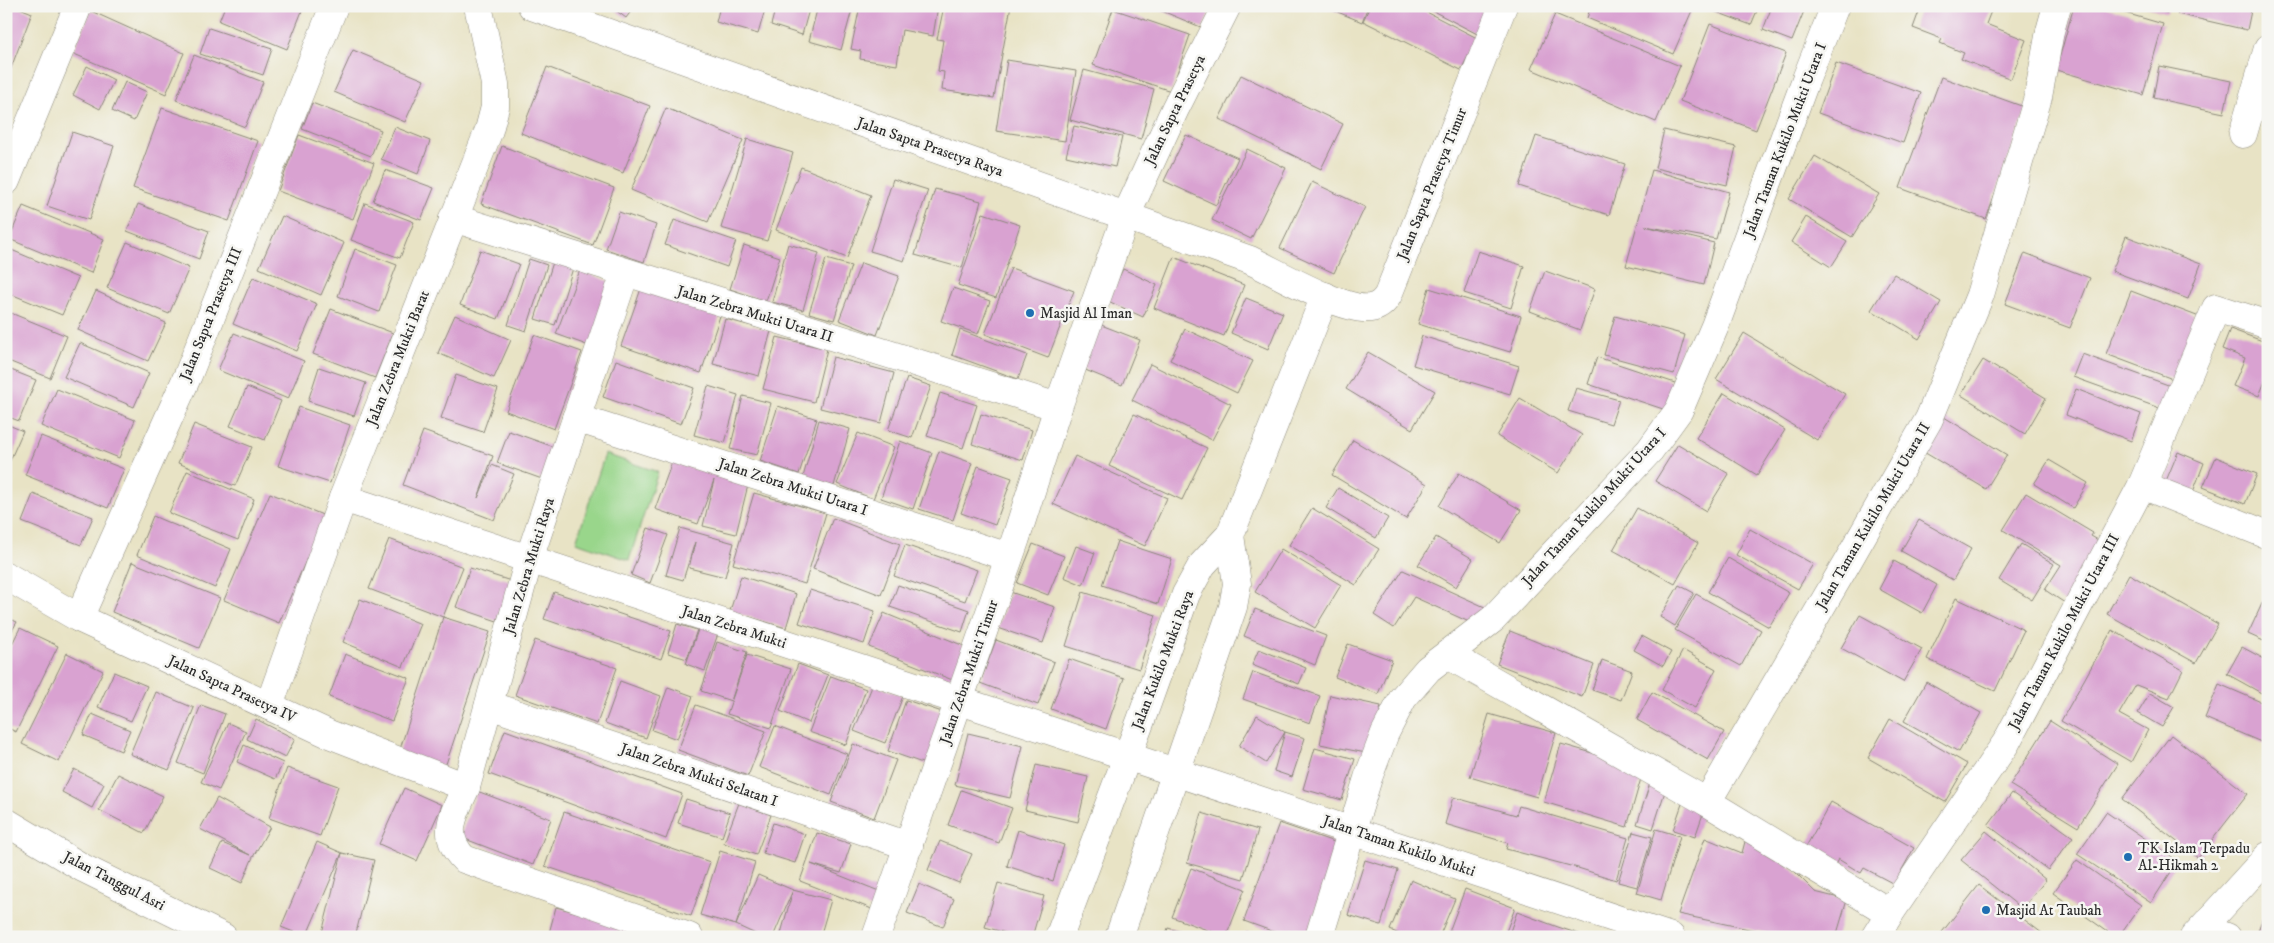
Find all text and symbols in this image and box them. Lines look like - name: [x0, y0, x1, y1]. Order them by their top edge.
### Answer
- street label: Jalan Taman Kukilo Mukti Utara I: [1738, 40, 1831, 242]
- street label: Jalan Sapta Prasetya: [1139, 51, 1210, 170]
- street label: Jalan Sapta Prasetya Timur: [1392, 105, 1471, 265]
- street label: Jalan Sapta Prasetya Raya: [853, 112, 1006, 181]
- street label: Jalan Sapta Prasetya III: [175, 245, 246, 385]
- street label: Jalan Zebra Mukti Utara II: [673, 281, 835, 347]
- street label: Jalan Zebra Mukti Barat: [361, 287, 434, 430]
- place label: Masjid Al Iman: [1040, 304, 1132, 323]
- marker: Masjid Al Iman: [1024, 307, 1036, 319]
- street label: Jalan Taman Kukilo Mukti Utara II: [1811, 419, 1934, 615]
- street label: Jalan Taman Kukilo Mukti Utara I: [1516, 424, 1670, 592]
- street label: Jalan Zebra Mukti Utara I: [714, 453, 870, 520]
- street label: Jalan Zebra Mukti Raya: [499, 495, 559, 638]
- street label: Jalan Taman Kukilo Mukti Utara III: [2003, 531, 2124, 735]
- street label: Jalan Kukilo Mukti Raya: [1127, 587, 1199, 734]
- street label: Jalan Zebra Mukti Timur: [935, 597, 1003, 748]
- street label: Jalan Zebra Mukti: [677, 601, 789, 653]
- street label: Jalan Sapta Prasetya IV: [163, 650, 300, 727]
- street label: Jalan Zebra Mukti Selatan I: [616, 738, 780, 811]
- street label: Jalan Taman Kukilo Mukti: [1319, 810, 1478, 881]
- place label: TK Islam Terpadu Al-Hikmah 2: [2138, 839, 2250, 875]
- street label: Jalan Tanggul Asri: [58, 846, 168, 915]
- marker: TK Islam Terpadu Al-Hikmah 2: [2122, 851, 2134, 863]
- place label: Masjid At Taubah: [1996, 901, 2102, 920]
- marker: Masjid At Taubah: [1980, 904, 1992, 916]

